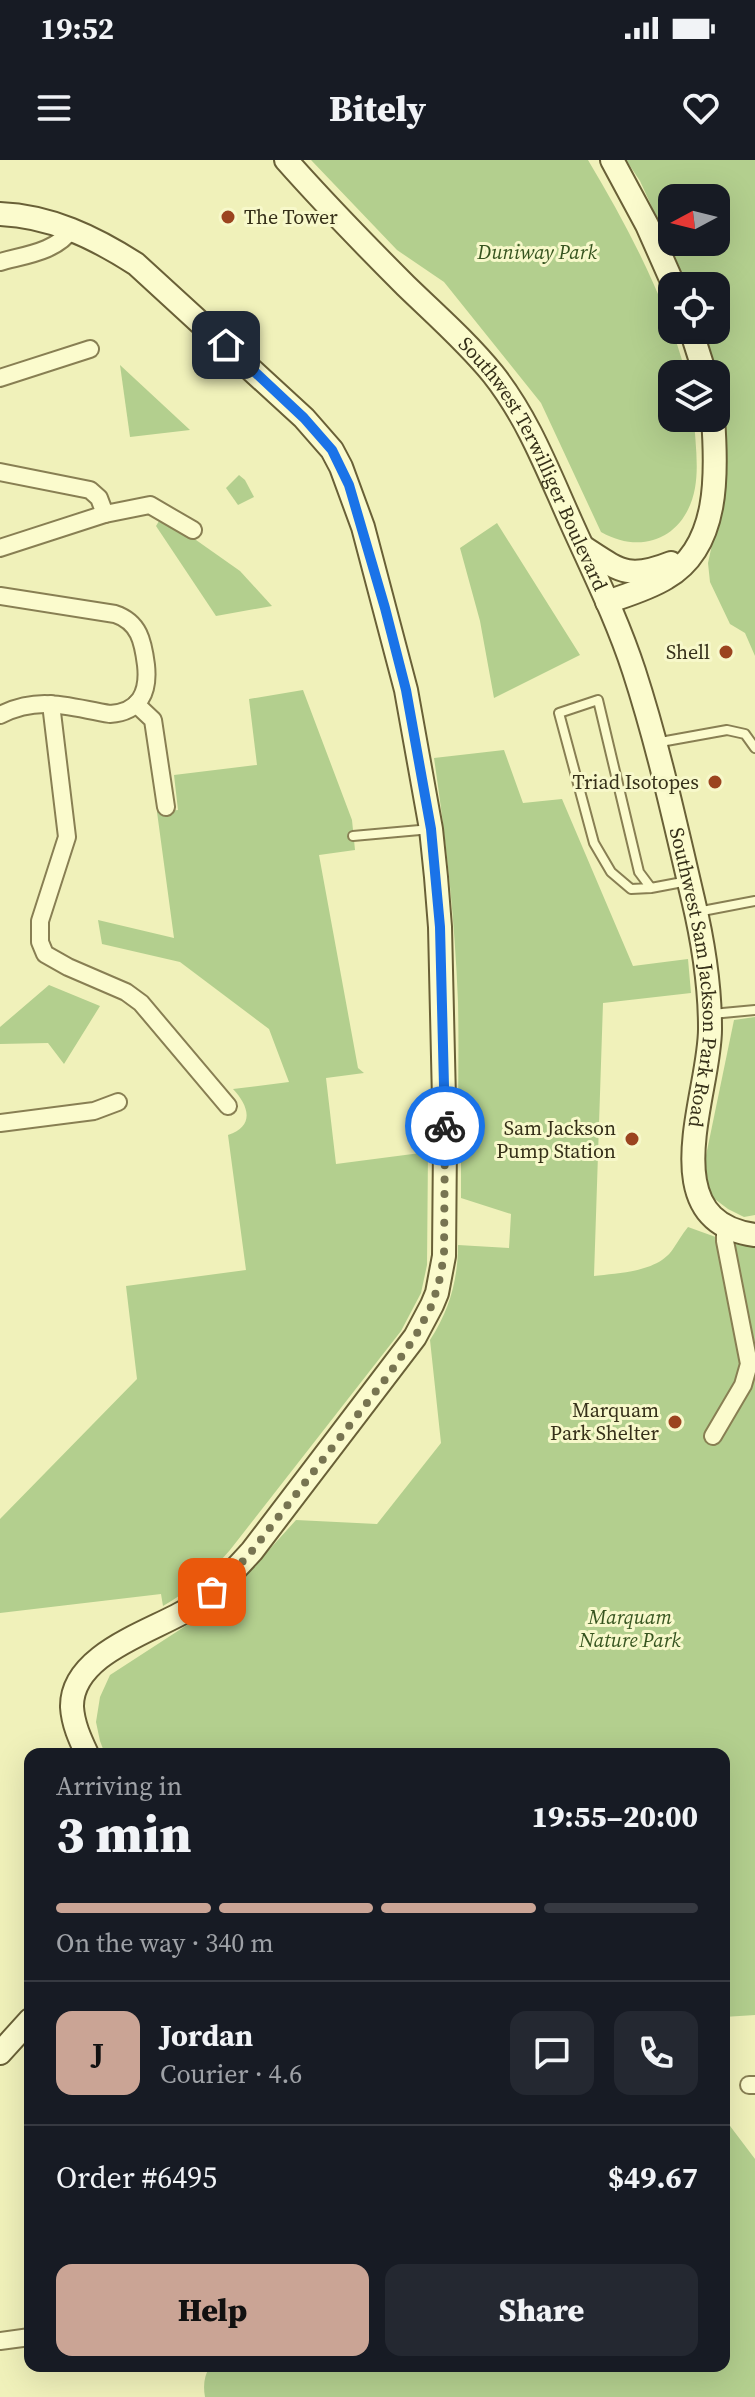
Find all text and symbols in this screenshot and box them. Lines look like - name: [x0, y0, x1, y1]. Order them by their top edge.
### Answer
- text: 19:52: [40, 8, 114, 49]
- text: Bitely: [329, 84, 426, 133]
- icon: menu: [32, 86, 76, 130]
- icon: heart: [679, 86, 723, 130]
- north arrow: [658, 184, 730, 256]
- map controls: [658, 184, 730, 432]
- place label: The Tower: [244, 203, 338, 231]
- marker: The Tower: [219, 208, 237, 226]
- park label: Duniway Park: [476, 238, 597, 266]
- button: locate: [658, 272, 730, 344]
- pin: [192, 311, 260, 379]
- icon: home: [204, 323, 248, 367]
- street label: Southwest Terwilliger Boulevard: [452, 330, 615, 596]
- button: layers: [658, 360, 730, 432]
- place label: Shell: [666, 638, 710, 666]
- marker: Shell: [717, 643, 735, 661]
- place label: Triad Isotopes: [573, 768, 699, 796]
- marker: Triad Isotopes: [706, 773, 724, 791]
- street label: Southwest Sam Jackson Park Road: [663, 825, 724, 1130]
- courier: [405, 1086, 485, 1166]
- icon: bike: [423, 1104, 467, 1148]
- place label: Sam Jackson Pump Station: [496, 1114, 616, 1165]
- marker: Sam Jackson Pump Station: [623, 1130, 641, 1148]
- place label: Marquam Park Shelter: [550, 1396, 660, 1447]
- marker: Marquam Park Shelter: [666, 1413, 684, 1431]
- pin: [178, 1558, 246, 1626]
- icon: bag: [190, 1570, 234, 1614]
- park label: Marquam Nature Park: [578, 1603, 681, 1654]
- text: Arriving in: [56, 1768, 182, 1804]
- text: 19:55–20:00: [531, 1796, 698, 1837]
- text: 3 min: [56, 1798, 192, 1869]
- text: On the way · 340 m: [56, 1925, 274, 1961]
- button: chat: [510, 2011, 594, 2095]
- button: phone: [614, 2011, 698, 2095]
- text: Jordan: [160, 2015, 253, 2056]
- text: J: [92, 2033, 104, 2074]
- text: Courier · 4.6: [160, 2056, 302, 2092]
- text: Order #6495: [56, 2157, 217, 2198]
- text: $49.67: [608, 2157, 698, 2198]
- button: Help: [56, 2264, 369, 2356]
- button: Share: [385, 2264, 698, 2356]

